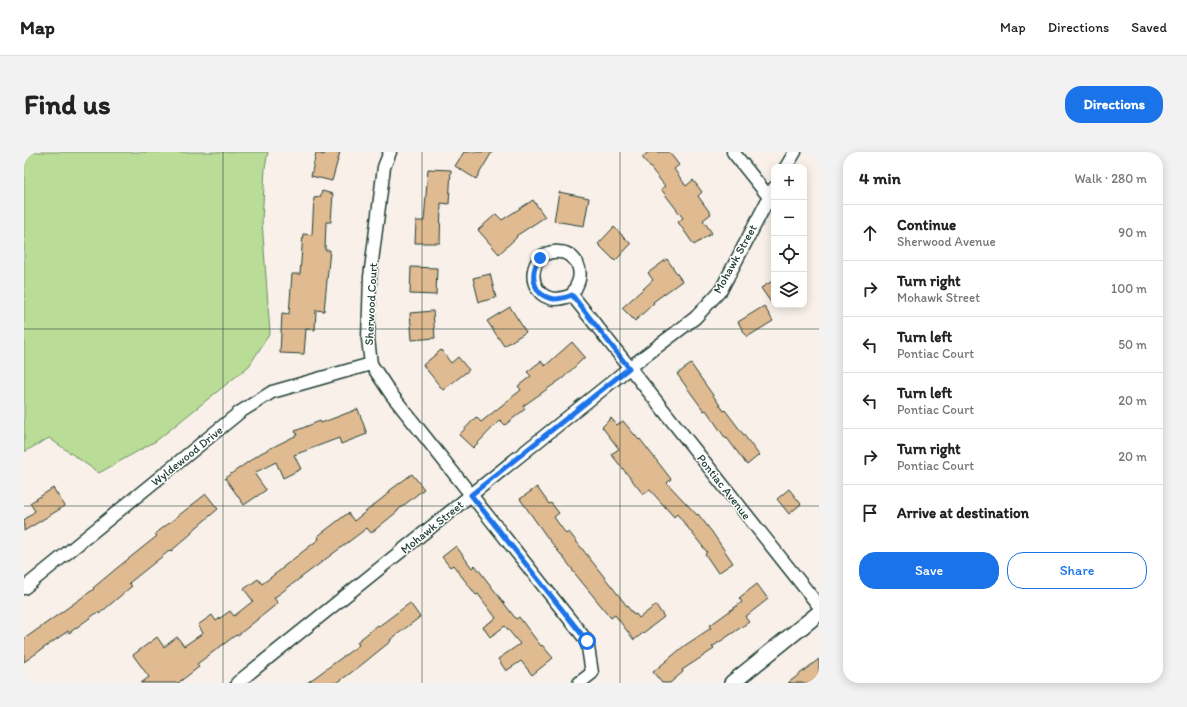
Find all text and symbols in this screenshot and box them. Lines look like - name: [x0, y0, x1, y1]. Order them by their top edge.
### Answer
- text: Map: [20, 16, 55, 39]
- text: Map: [1000, 19, 1026, 36]
- text: Directions: [1048, 19, 1109, 36]
- text: Saved: [1131, 19, 1167, 36]
- button: Directions: [1065, 86, 1163, 123]
- text: Find us: [24, 87, 111, 121]
- map controls: [771, 164, 807, 308]
- button: +: [771, 164, 807, 200]
- text: 4 min: [859, 168, 901, 188]
- text: Walk · 280 m: [1074, 171, 1147, 186]
- button: −: [771, 200, 807, 236]
- text: Continue: [897, 216, 956, 234]
- street label: Mohawk Street: [710, 222, 760, 296]
- icon: ahead: [859, 222, 881, 244]
- text: 90 m: [1118, 225, 1147, 240]
- text: Sherwood Avenue: [897, 234, 996, 249]
- button: locate: [771, 236, 807, 272]
- route end: [531, 249, 549, 267]
- street label: Sherwood Court: [362, 262, 380, 346]
- button: layers: [771, 272, 807, 308]
- text: Turn right: [897, 272, 961, 290]
- icon: right: [859, 278, 881, 300]
- text: 100 m: [1111, 281, 1147, 296]
- text: Mohawk Street: [897, 290, 980, 305]
- text: Turn left: [897, 328, 952, 346]
- icon: left: [859, 334, 881, 356]
- text: 50 m: [1118, 337, 1147, 352]
- text: Pontiac Court: [897, 346, 974, 361]
- text: Turn left: [897, 384, 952, 402]
- icon: left: [859, 390, 881, 412]
- text: 20 m: [1118, 393, 1147, 408]
- text: Pontiac Court: [897, 402, 974, 417]
- street label: Wyldewood Drive: [148, 423, 226, 489]
- text: Turn right: [897, 440, 961, 458]
- icon: right: [859, 446, 881, 468]
- text: 20 m: [1118, 449, 1147, 464]
- street label: Pontiac Avenue: [694, 452, 754, 523]
- text: Pontiac Court: [897, 458, 974, 473]
- street label: Mohawk Street: [398, 497, 467, 557]
- icon: arrive: [859, 502, 881, 524]
- text: Arrive at destination: [897, 504, 1029, 522]
- button: Save: [859, 552, 999, 589]
- button: Share: [1007, 552, 1147, 589]
- route start: [578, 632, 596, 650]

